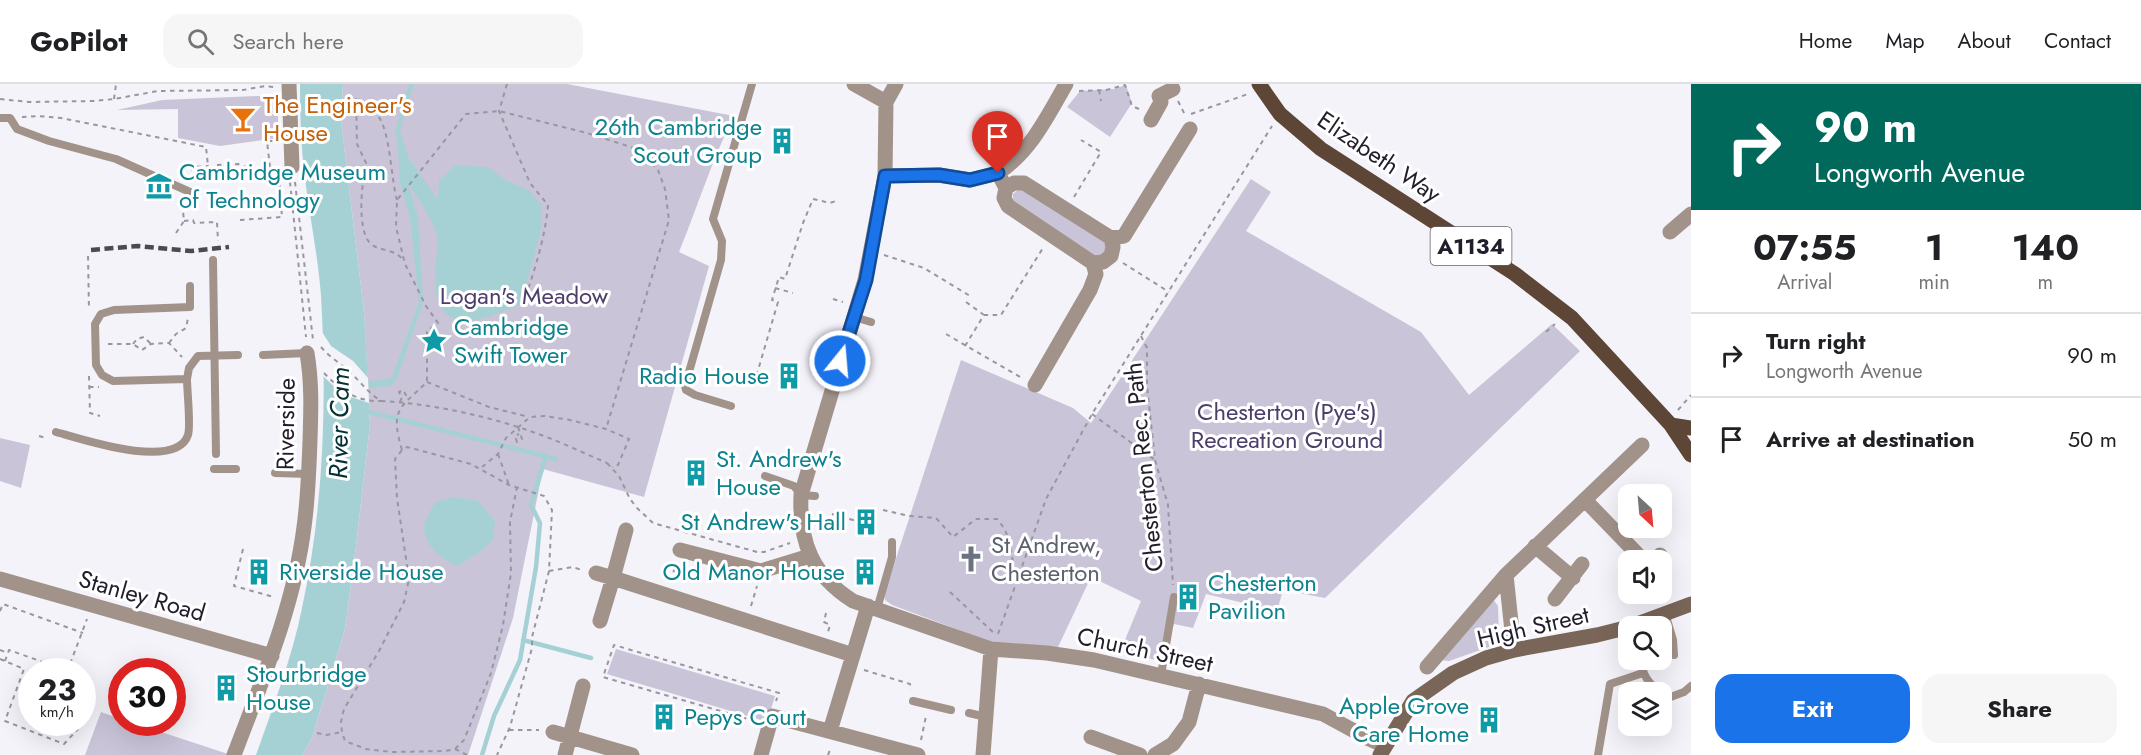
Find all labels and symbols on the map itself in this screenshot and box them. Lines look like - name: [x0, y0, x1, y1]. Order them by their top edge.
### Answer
- place label: The Engineer's House: [263, 87, 412, 150]
- street label: Elizabeth Way: [1310, 102, 1448, 211]
- bar icon: The Engineer's House: [228, 104, 258, 134]
- place label: 26th Cambridge Scout Group: [594, 109, 762, 172]
- pin: [972, 111, 1023, 173]
- building icon: 26th Cambridge Scout Group: [767, 126, 797, 156]
- place label: Cambridge Museum of Technology: [179, 154, 386, 217]
- museum icon: Cambridge Museum of Technology: [144, 171, 174, 201]
- road number: A1134: [1430, 227, 1512, 265]
- park label: Logan's Meadow: [440, 278, 609, 313]
- place label: Cambridge Swift Tower: [454, 309, 569, 372]
- place icon: Cambridge Swift Tower: [419, 326, 449, 356]
- position arrow: [808, 329, 872, 393]
- place label: Radio House: [639, 358, 769, 393]
- building icon: Radio House: [774, 361, 804, 391]
- street label: Chesterton Rec. Path: [1115, 361, 1172, 573]
- water label: River Cam: [319, 367, 359, 479]
- street label: Riverside: [267, 377, 304, 471]
- park label: Chesterton (Pye's) Recreation Ground: [1191, 394, 1383, 457]
- place label: St. Andrew's House: [716, 441, 842, 504]
- building icon: St. Andrew's House: [681, 458, 711, 488]
- north arrow: [1618, 484, 1672, 538]
- place label: St Andrew's Hall: [681, 504, 846, 539]
- building icon: St Andrew's Hall: [851, 507, 881, 537]
- place label: St Andrew, Chesterton: [991, 527, 1101, 590]
- church icon: St Andrew, Chesterton: [956, 544, 986, 574]
- place label: Riverside House: [279, 554, 444, 589]
- place label: Old Manor House: [663, 554, 845, 589]
- building icon: Riverside House: [244, 557, 274, 587]
- building icon: Old Manor House: [850, 557, 880, 587]
- street label: Stanley Road: [75, 561, 209, 630]
- place label: Chesterton Pavilion: [1208, 565, 1317, 628]
- building icon: Chesterton Pavilion: [1173, 582, 1203, 612]
- street label: High Street: [1473, 597, 1593, 656]
- street label: Church Street: [1074, 618, 1216, 681]
- place label: Stourbridge House: [246, 656, 367, 719]
- speed limit sign: 30: [108, 658, 186, 736]
- building icon: Stourbridge House: [211, 673, 241, 703]
- place label: Apple Grove Care Home: [1339, 688, 1469, 751]
- place label: Pepys Court: [684, 699, 806, 734]
- building icon: Pepys Court: [649, 702, 679, 732]
- building icon: Apple Grove Care Home: [1474, 705, 1504, 735]

